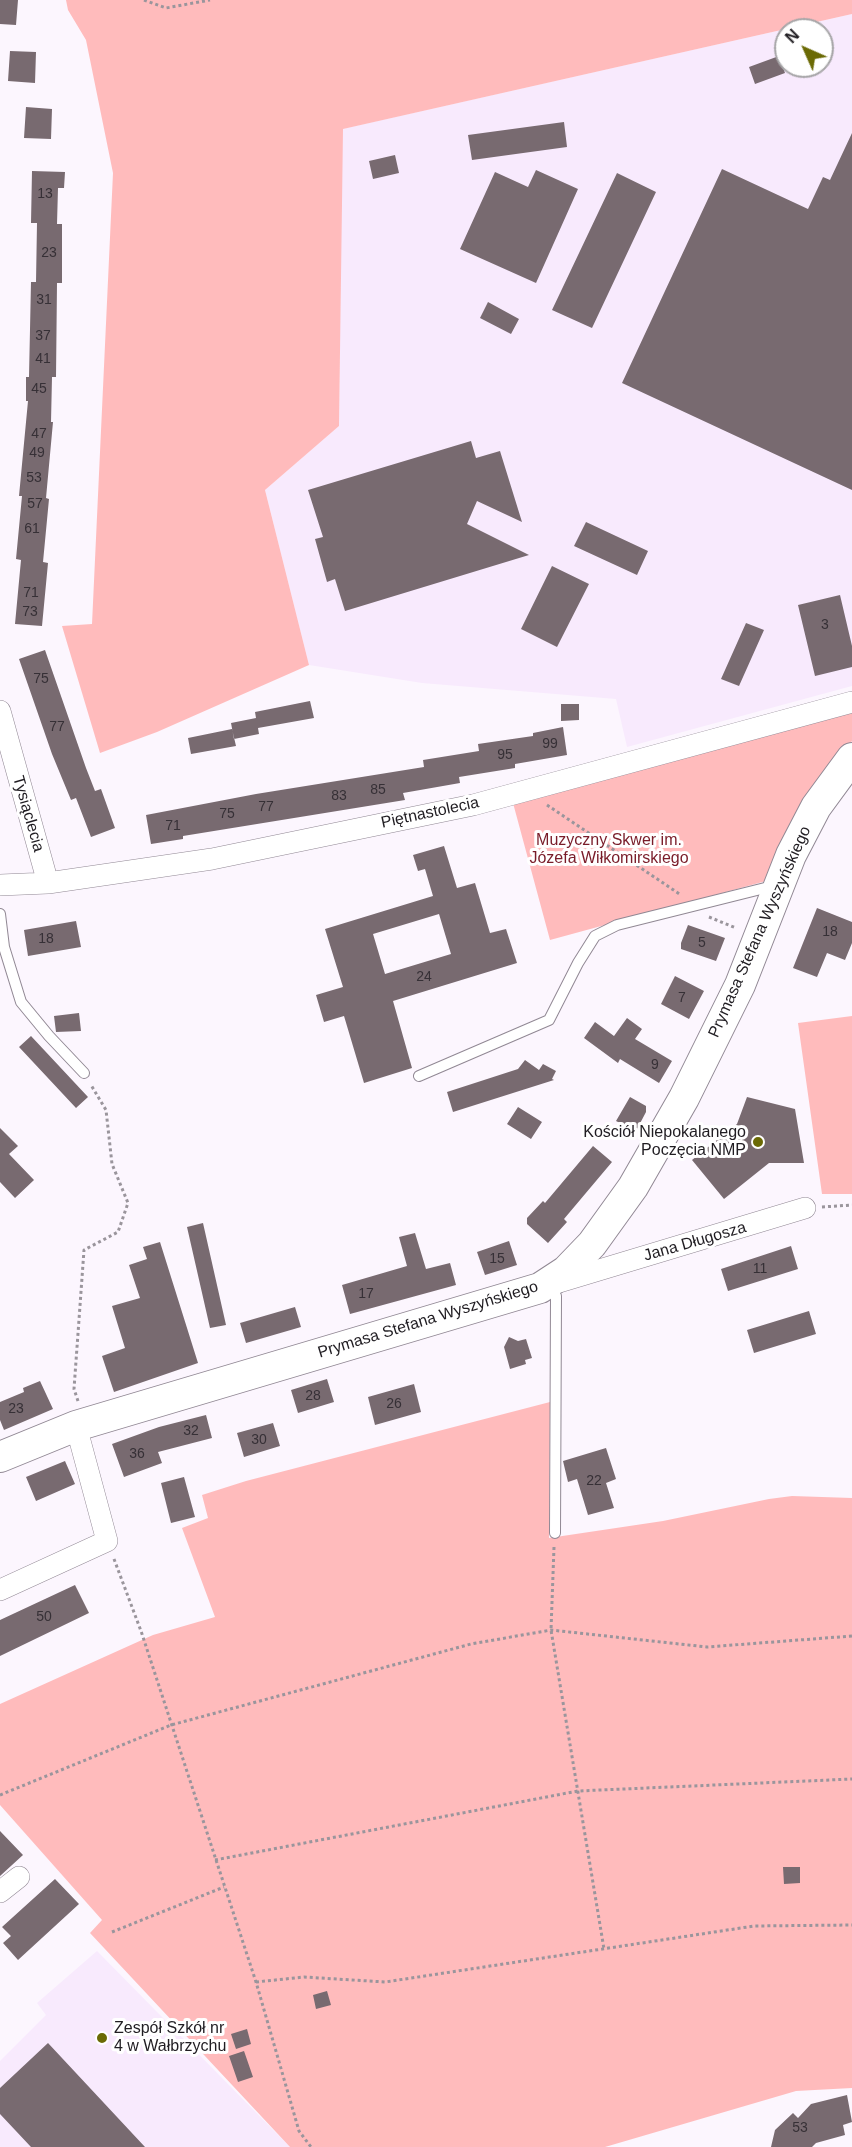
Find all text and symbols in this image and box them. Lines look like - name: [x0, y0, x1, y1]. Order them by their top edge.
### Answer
- north arrow: [774, 18, 834, 78]
- text: N: [782, 26, 802, 46]
- house number: 13: [37, 186, 53, 202]
- house number: 23: [41, 245, 57, 261]
- house number: 31: [36, 292, 52, 308]
- house number: 37: [35, 328, 51, 344]
- house number: 41: [35, 351, 51, 367]
- house number: 45: [31, 381, 47, 397]
- house number: 47: [31, 426, 47, 442]
- house number: 49: [29, 445, 45, 461]
- house number: 53: [26, 470, 42, 486]
- house number: 57: [27, 496, 43, 512]
- house number: 61: [24, 521, 40, 537]
- house number: 71: [23, 585, 39, 601]
- house number: 73: [22, 604, 38, 620]
- house number: 3: [821, 617, 829, 633]
- house number: 75: [33, 671, 49, 687]
- house number: 77: [49, 719, 65, 735]
- house number: 99: [542, 736, 558, 752]
- house number: 95: [497, 747, 513, 763]
- street label: Tysiąclecia: [8, 774, 48, 854]
- house number: 85: [370, 782, 386, 798]
- house number: 83: [331, 788, 347, 804]
- street label: Piętnastolecia: [379, 793, 481, 833]
- house number: 77: [258, 799, 274, 815]
- house number: 75: [219, 806, 235, 822]
- house number: 71: [165, 818, 181, 834]
- street label: Prymasa Stefana Wyszyńskiego: [705, 823, 815, 1041]
- park label: Muzyczny Skwer im. Józefa Wiłkomirskiego: [529, 831, 689, 869]
- house number: 18: [822, 924, 838, 940]
- house number: 18: [38, 931, 54, 947]
- house number: 5: [698, 935, 706, 951]
- house number: 24: [416, 969, 432, 985]
- house number: 7: [678, 990, 686, 1006]
- house number: 9: [651, 1057, 659, 1073]
- place label: Kościół Niepokalanego Poczęcia NMP: [583, 1123, 746, 1161]
- marker: Kościół Niepokalanego Poczęcia NMP: [751, 1135, 765, 1149]
- street label: Jana Długosza: [641, 1218, 749, 1266]
- house number: 15: [489, 1251, 505, 1267]
- house number: 11: [753, 1261, 767, 1277]
- street label: Prymasa Stefana Wyszyńskiego: [316, 1277, 540, 1363]
- house number: 17: [358, 1286, 374, 1302]
- house number: 28: [305, 1388, 321, 1404]
- house number: 26: [386, 1396, 402, 1412]
- house number: 23: [8, 1401, 24, 1417]
- house number: 32: [183, 1423, 199, 1439]
- house number: 30: [251, 1432, 267, 1448]
- house number: 36: [129, 1446, 145, 1462]
- house number: 22: [586, 1473, 602, 1489]
- house number: 50: [36, 1609, 52, 1625]
- place label: Zespół Szkół nr 4 w Wałbrzychu: [114, 2019, 226, 2057]
- marker: Zespół Szkół nr 4 w Wałbrzychu: [95, 2031, 109, 2045]
- house number: 53: [792, 2120, 808, 2136]

